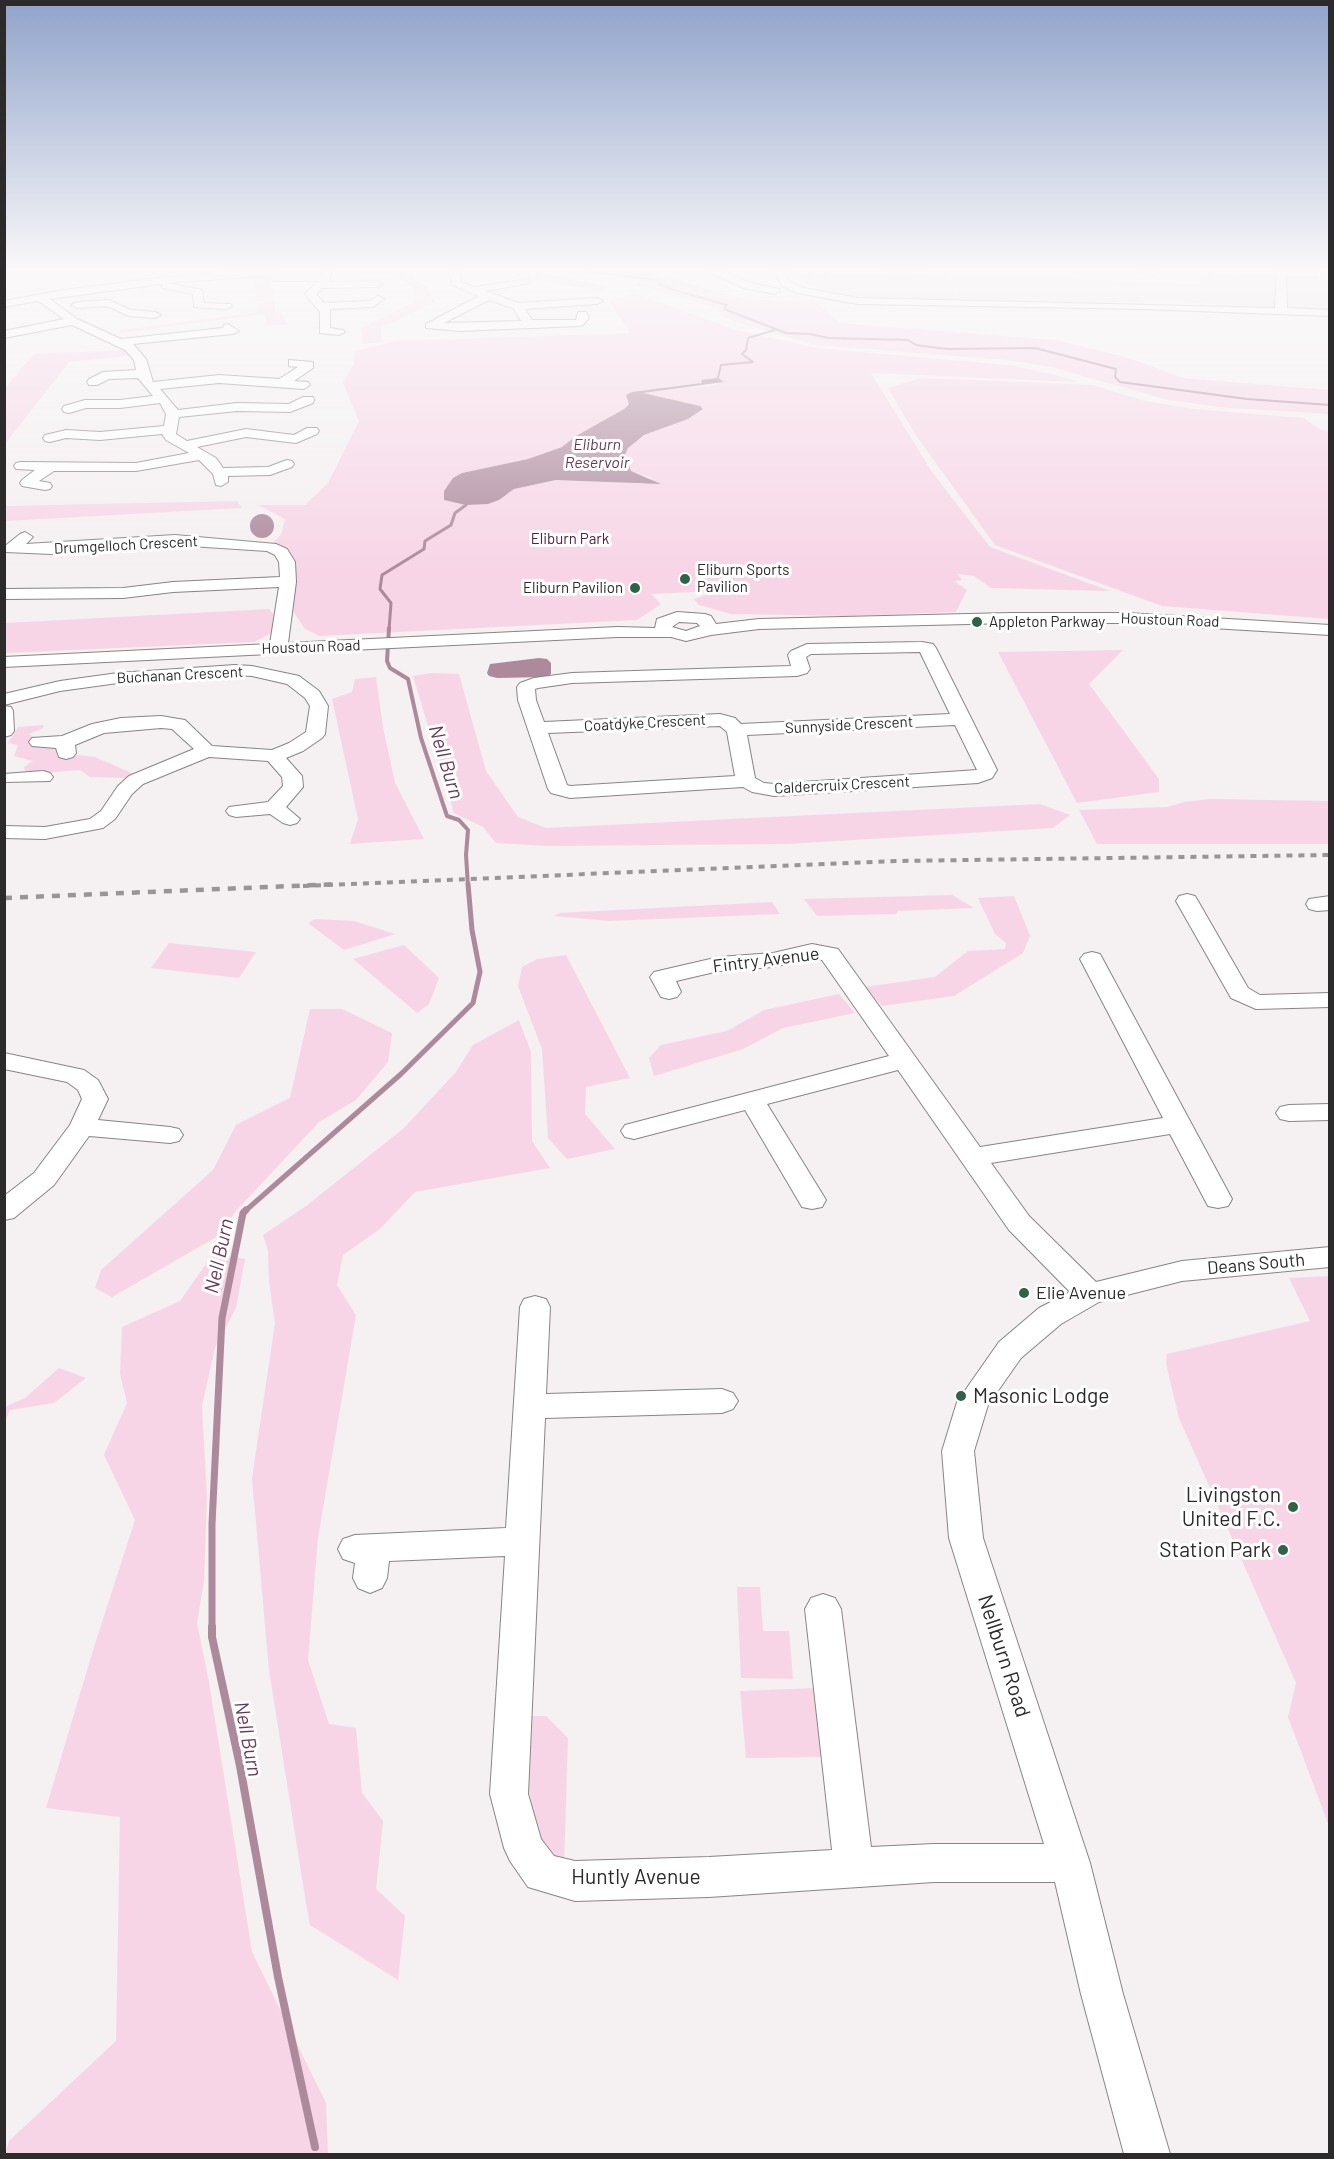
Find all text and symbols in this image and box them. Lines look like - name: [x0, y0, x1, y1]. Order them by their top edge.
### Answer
- water label: Eliburn Reservoir: [565, 435, 629, 473]
- park label: Eliburn Park: [531, 530, 609, 548]
- street label: Drumgelloch Crescent: [54, 532, 198, 558]
- place label: Eliburn Sports Pavilion: [697, 561, 790, 596]
- marker: Eliburn Sports Pavilion: [678, 572, 692, 586]
- place label: Eliburn Pavilion: [523, 579, 623, 597]
- marker: Eliburn Pavilion: [628, 581, 642, 595]
- street label: Houstoun Road: [1120, 609, 1220, 631]
- place label: Appleton Parkway: [989, 613, 1105, 631]
- marker: Appleton Parkway: [970, 615, 984, 629]
- street label: Houstoun Road: [261, 636, 361, 658]
- street label: Buchanan Crescent: [116, 663, 244, 687]
- street label: Coatdyke Crescent: [583, 711, 707, 735]
- street label: Sunnyside Crescent: [784, 713, 914, 737]
- water label: Nell Burn: [423, 722, 469, 802]
- street label: Caldercruix Crescent: [774, 772, 910, 798]
- street label: Fintry Avenue: [711, 943, 821, 977]
- water label: Nell Burn: [199, 1216, 239, 1296]
- street label: Deans South: [1206, 1249, 1306, 1279]
- place label: Elie Avenue: [1036, 1282, 1126, 1304]
- marker: Elie Avenue: [1017, 1286, 1031, 1300]
- place label: Masonic Lodge: [973, 1383, 1109, 1409]
- marker: Masonic Lodge: [954, 1389, 968, 1403]
- place label: Livingston United F.C.: [1182, 1482, 1281, 1532]
- marker: Livingston United F.C.: [1286, 1500, 1300, 1514]
- place label: Station Park: [1159, 1537, 1271, 1563]
- marker: Station Park: [1276, 1543, 1290, 1557]
- street label: Nellburn Road: [972, 1592, 1036, 1720]
- water label: Nell Burn: [229, 1699, 267, 1779]
- street label: Huntly Avenue: [571, 1864, 701, 1890]

